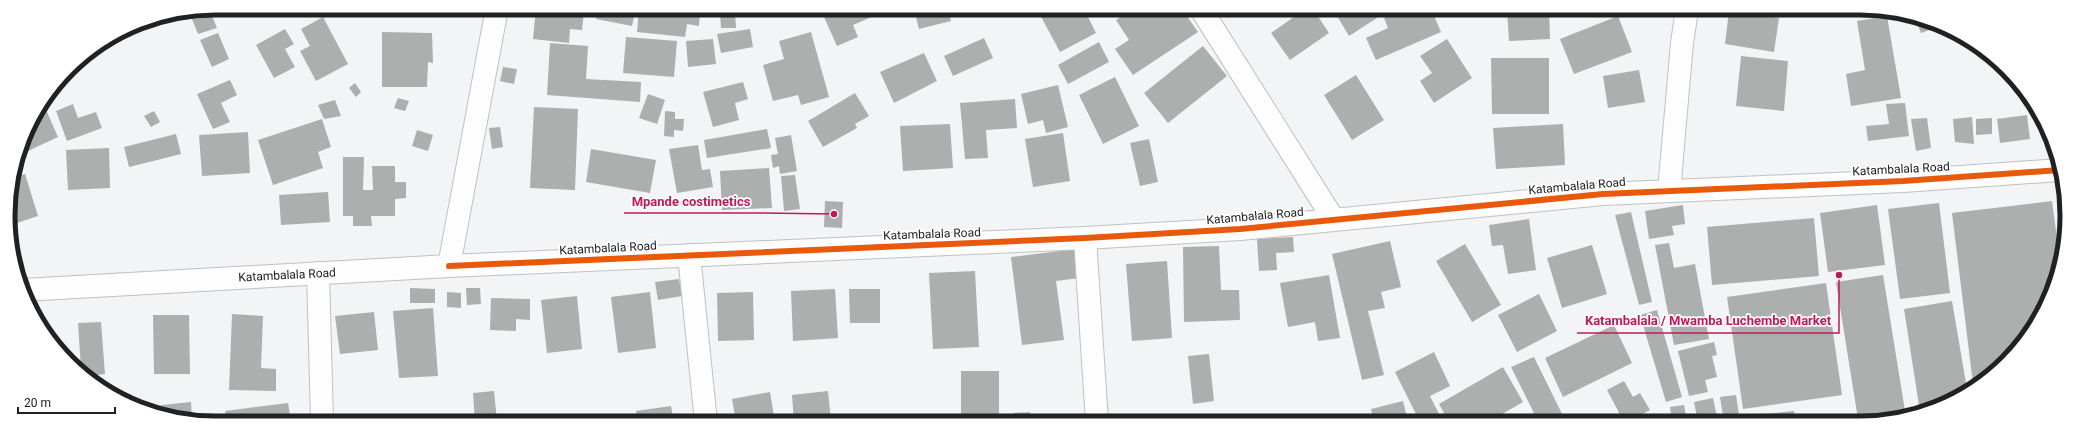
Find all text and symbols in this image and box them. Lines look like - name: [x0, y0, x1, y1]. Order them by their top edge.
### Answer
- street label: Katambalala Road: [1852, 159, 1950, 179]
- street label: Katambalala Road: [1528, 175, 1626, 197]
- callout: Mpande costimetics: [624, 188, 759, 213]
- text: Mpande costimetics: [632, 194, 751, 209]
- street label: Katambalala Road: [1206, 205, 1304, 227]
- street label: Katambalala Road: [883, 225, 981, 243]
- street label: Katambalala Road: [559, 238, 657, 258]
- street label: Katambalala Road: [238, 265, 336, 285]
- callout: Katambalala / Mwamba Luchembe Market: [1577, 308, 1839, 333]
- text: Katambalala / Mwamba Luchembe Market: [1585, 313, 1832, 328]
- scale bar: [18, 389, 115, 415]
- text: 20 m: [24, 396, 51, 410]

